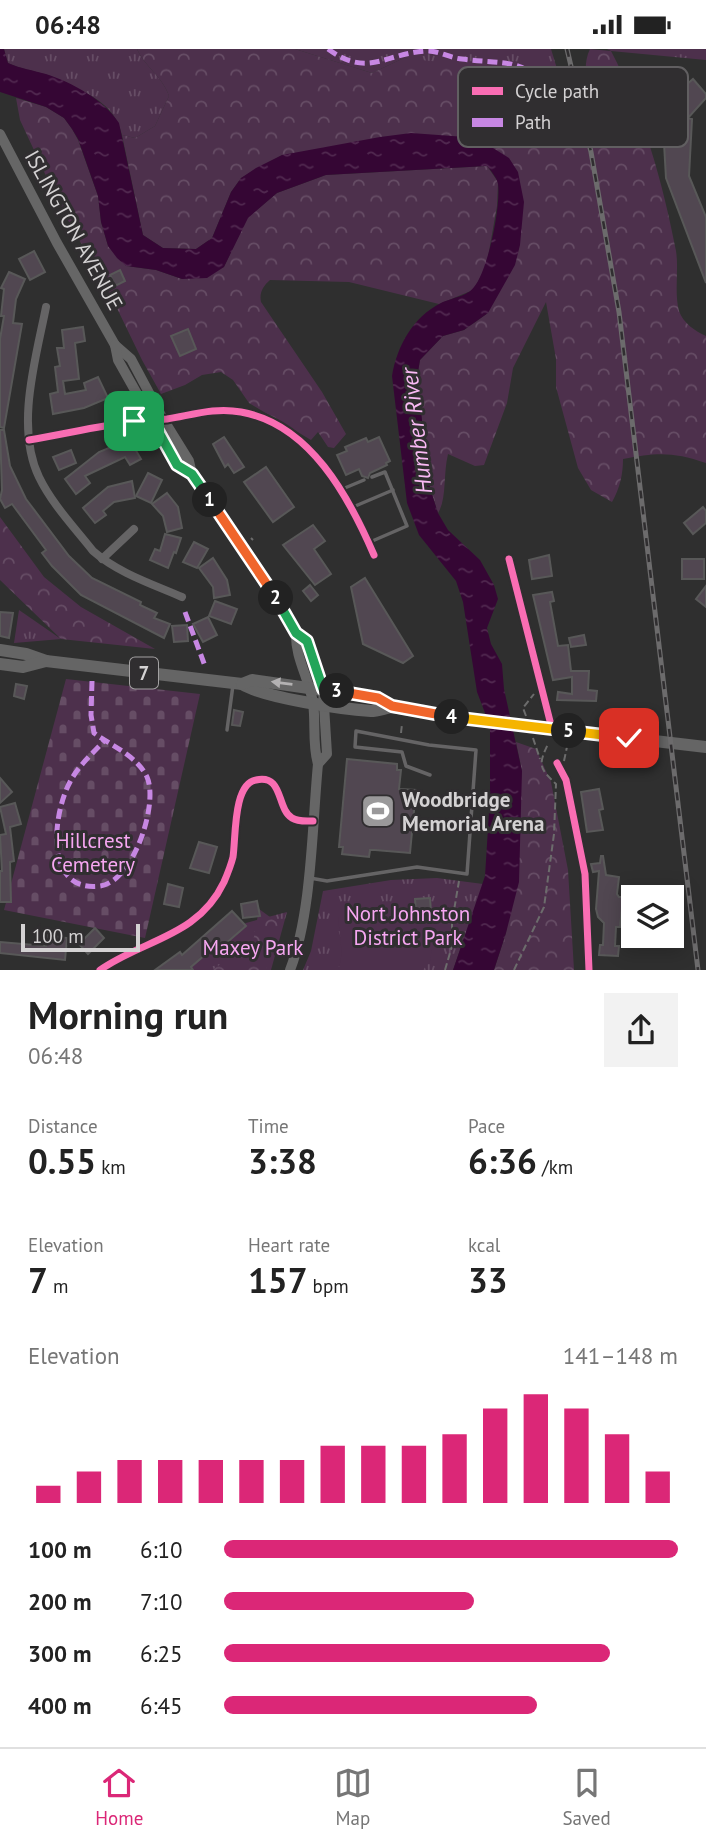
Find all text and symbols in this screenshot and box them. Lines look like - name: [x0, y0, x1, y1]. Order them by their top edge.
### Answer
- text: 06:48: [35, 8, 101, 41]
- legend: [458, 67, 688, 147]
- text: Cycle path: [515, 79, 599, 103]
- text: Path: [515, 110, 551, 134]
- street label: ISLINGTON AVENUE: [19, 145, 129, 315]
- water label: Humber River: [394, 365, 438, 496]
- pin: [104, 391, 164, 451]
- icon: arrive: [115, 402, 153, 440]
- pin: 1: [192, 483, 228, 517]
- text: 1: [204, 487, 215, 511]
- pin: 2: [258, 581, 294, 615]
- text: 2: [270, 585, 281, 609]
- road number: 7: [130, 657, 158, 688]
- pin: 3: [320, 673, 354, 709]
- one-way arrow: [271, 678, 293, 689]
- text: 3: [331, 678, 342, 702]
- pin: 4: [434, 699, 470, 735]
- text: 4: [446, 704, 457, 728]
- pin: [599, 708, 659, 768]
- pin: 5: [552, 713, 586, 749]
- text: 5: [563, 718, 574, 742]
- icon: check: [610, 719, 648, 757]
- place label: Woodbridge Memorial Arena: [402, 786, 544, 837]
- sports icon: Woodbridge Memorial Arena: [359, 792, 397, 830]
- park label: Hillcrest Cemetery: [51, 827, 135, 878]
- map controls: [621, 885, 684, 948]
- button: layers: [621, 885, 684, 948]
- park label: Nort Johnston District Park: [346, 900, 470, 951]
- scale bar: [21, 921, 140, 953]
- text: 100 m: [32, 924, 84, 948]
- park label: Maxey Park: [203, 934, 303, 961]
- text: Morning run: [28, 990, 228, 1039]
- button: share: [604, 993, 678, 1067]
- text: 06:48: [28, 1041, 83, 1070]
- text: Distance: [28, 1114, 98, 1138]
- text: Time: [248, 1114, 289, 1138]
- text: Pace: [468, 1114, 505, 1138]
- text: 0.55: [28, 1138, 96, 1184]
- text: 3:38: [248, 1138, 317, 1184]
- text: 6:36: [468, 1138, 537, 1184]
- text: km: [96, 1155, 126, 1179]
- text: /km: [537, 1155, 573, 1179]
- text: Elevation: [28, 1233, 104, 1257]
- text: Heart rate: [248, 1233, 330, 1257]
- text: kcal: [468, 1233, 500, 1257]
- text: 7: [28, 1257, 48, 1303]
- text: 157: [248, 1257, 308, 1303]
- text: 33: [468, 1257, 508, 1303]
- text: m: [48, 1274, 68, 1298]
- text: bpm: [308, 1274, 349, 1298]
- text: Elevation: [28, 1341, 120, 1370]
- text: 141–148 m: [563, 1341, 678, 1370]
- text: 100 m: [28, 1535, 91, 1564]
- text: 6:10: [140, 1535, 183, 1564]
- text: 200 m: [28, 1587, 91, 1616]
- text: 7:10: [140, 1587, 183, 1616]
- text: 300 m: [28, 1639, 91, 1668]
- text: 6:25: [140, 1639, 183, 1668]
- text: 400 m: [28, 1691, 91, 1720]
- text: 6:45: [140, 1691, 183, 1720]
- tab: Home: [95, 1764, 143, 1830]
- tab: Map: [334, 1764, 372, 1830]
- tab: Saved: [562, 1764, 611, 1830]

